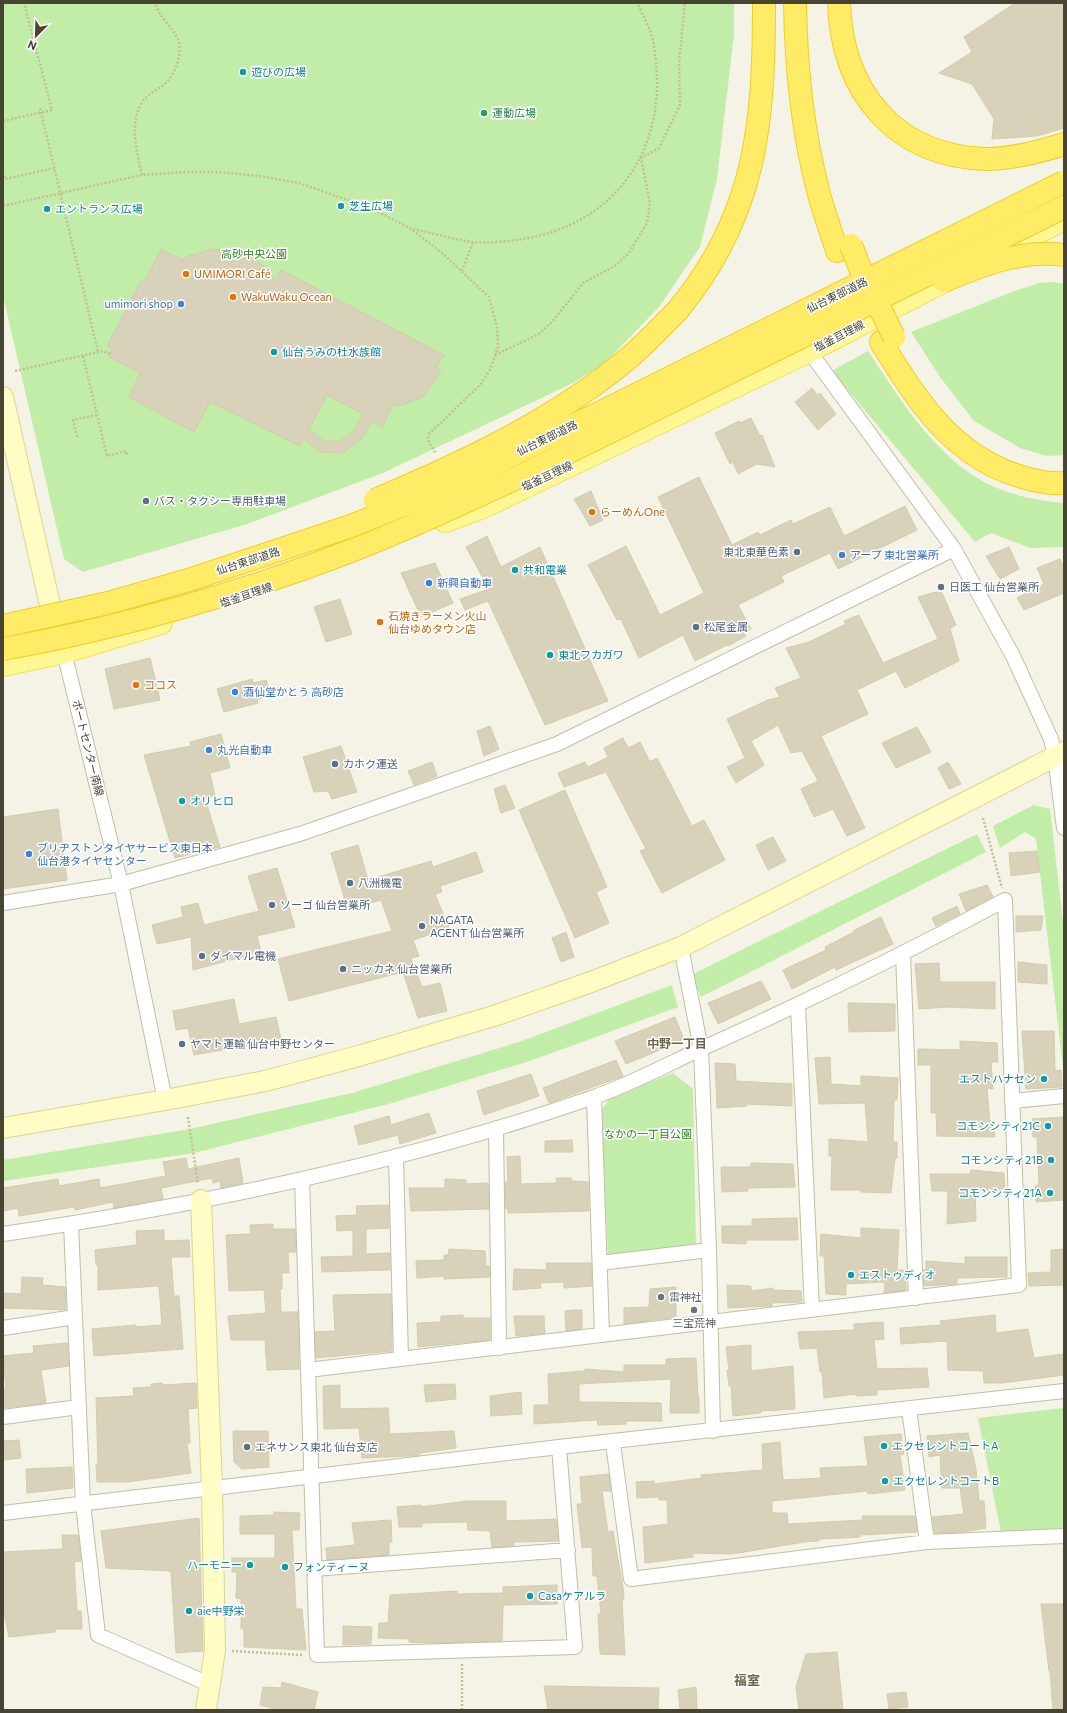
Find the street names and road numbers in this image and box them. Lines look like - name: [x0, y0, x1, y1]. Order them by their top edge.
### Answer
- street label: 仙台東部道路: [804, 274, 869, 315]
- street label: 塩釜亘理線: [811, 317, 866, 354]
- street label: 仙台東部道路: [514, 417, 579, 458]
- street label: 塩釜亘理線: [519, 458, 574, 493]
- street label: 仙台東部道路: [214, 544, 281, 577]
- street label: 塩釜亘理線: [218, 579, 274, 610]
- street label: ポートセンター南線: [70, 698, 107, 797]

